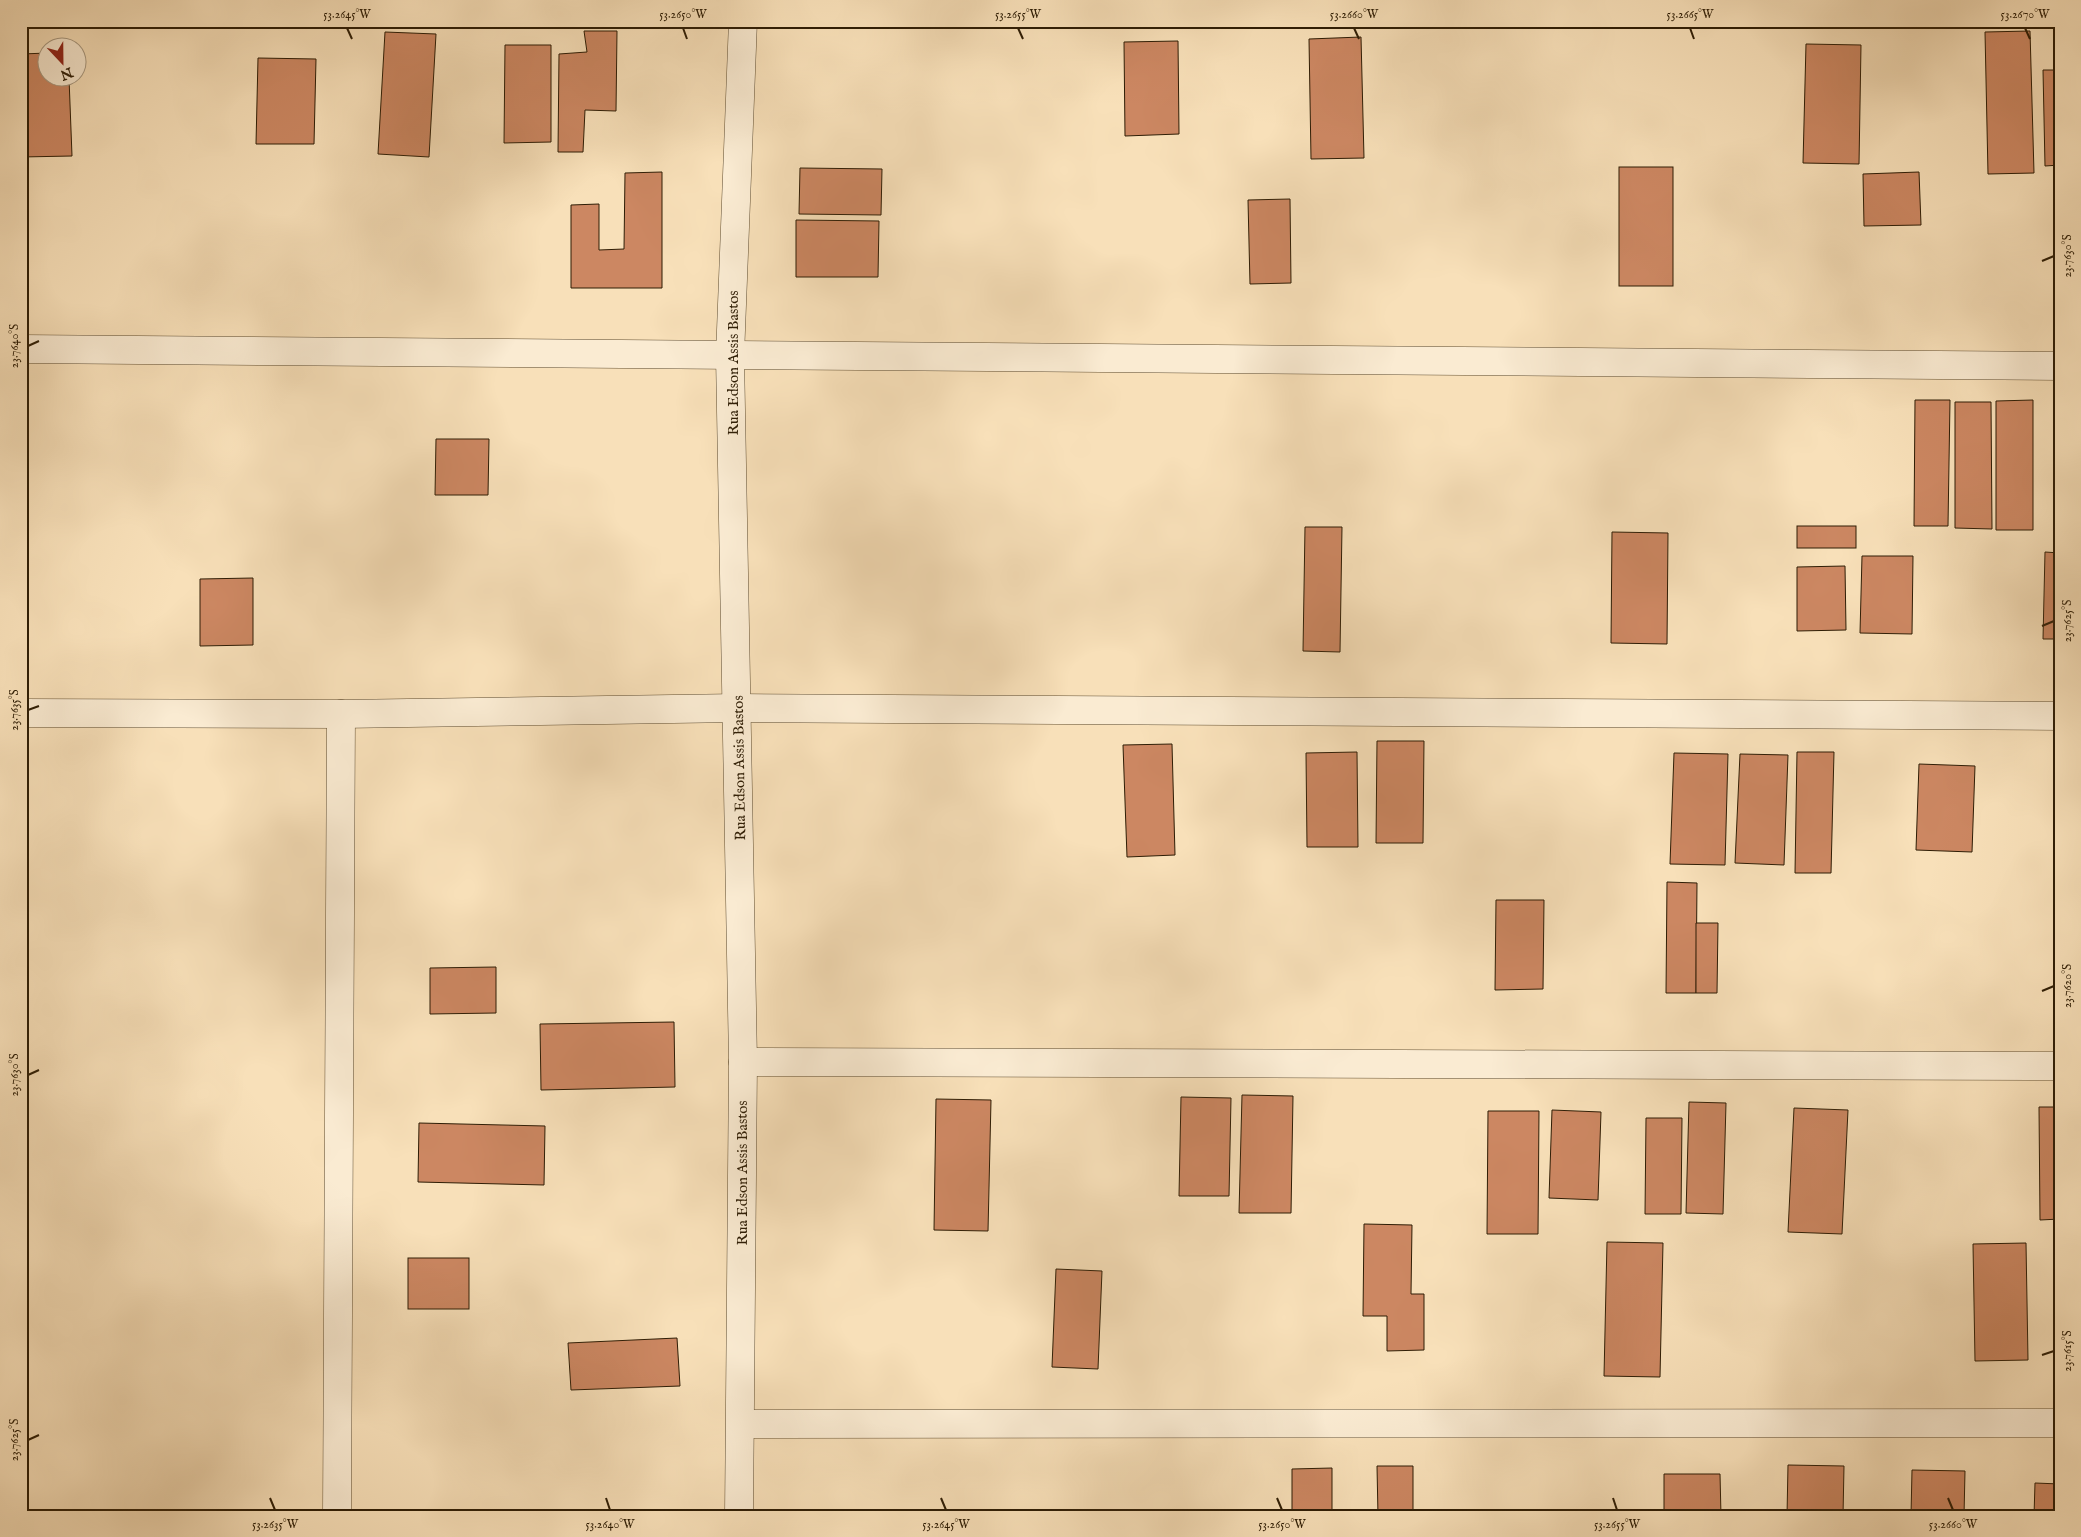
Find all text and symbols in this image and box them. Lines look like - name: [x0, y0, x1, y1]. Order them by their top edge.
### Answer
- text: 53.2645°W: [323, 7, 371, 22]
- text: 53.2650°W: [659, 7, 707, 22]
- text: 53.2655°W: [995, 7, 1042, 22]
- text: 53.2660°W: [1330, 7, 1379, 22]
- text: 53.2665°W: [1667, 7, 1714, 22]
- text: 53.2670°W: [2001, 7, 2050, 22]
- north arrow: [38, 38, 88, 88]
- text: N: [58, 62, 76, 84]
- text: 23.7630°S: [2060, 234, 2075, 278]
- street label: Rua Edson Assis Bastos: [724, 290, 743, 436]
- text: 23.7640°S: [7, 324, 22, 368]
- text: 23.7625°S: [2060, 600, 2075, 642]
- text: 23.7635°S: [7, 689, 22, 731]
- street label: Rua Edson Assis Bastos: [729, 695, 750, 841]
- text: 23.7620°S: [2060, 964, 2075, 1008]
- text: 23.7630°S: [7, 1053, 22, 1097]
- street label: Rua Edson Assis Bastos: [733, 1100, 752, 1246]
- text: 23.7615°S: [2060, 1330, 2075, 1372]
- text: 23.7625°S: [7, 1419, 22, 1461]
- text: 53.2635°W: [252, 1517, 299, 1532]
- text: 53.2640°W: [585, 1517, 635, 1532]
- text: 53.2645°W: [922, 1517, 970, 1532]
- text: 53.2650°W: [1258, 1517, 1306, 1532]
- text: 53.2655°W: [1594, 1517, 1641, 1532]
- text: 53.2660°W: [1929, 1517, 1978, 1532]

